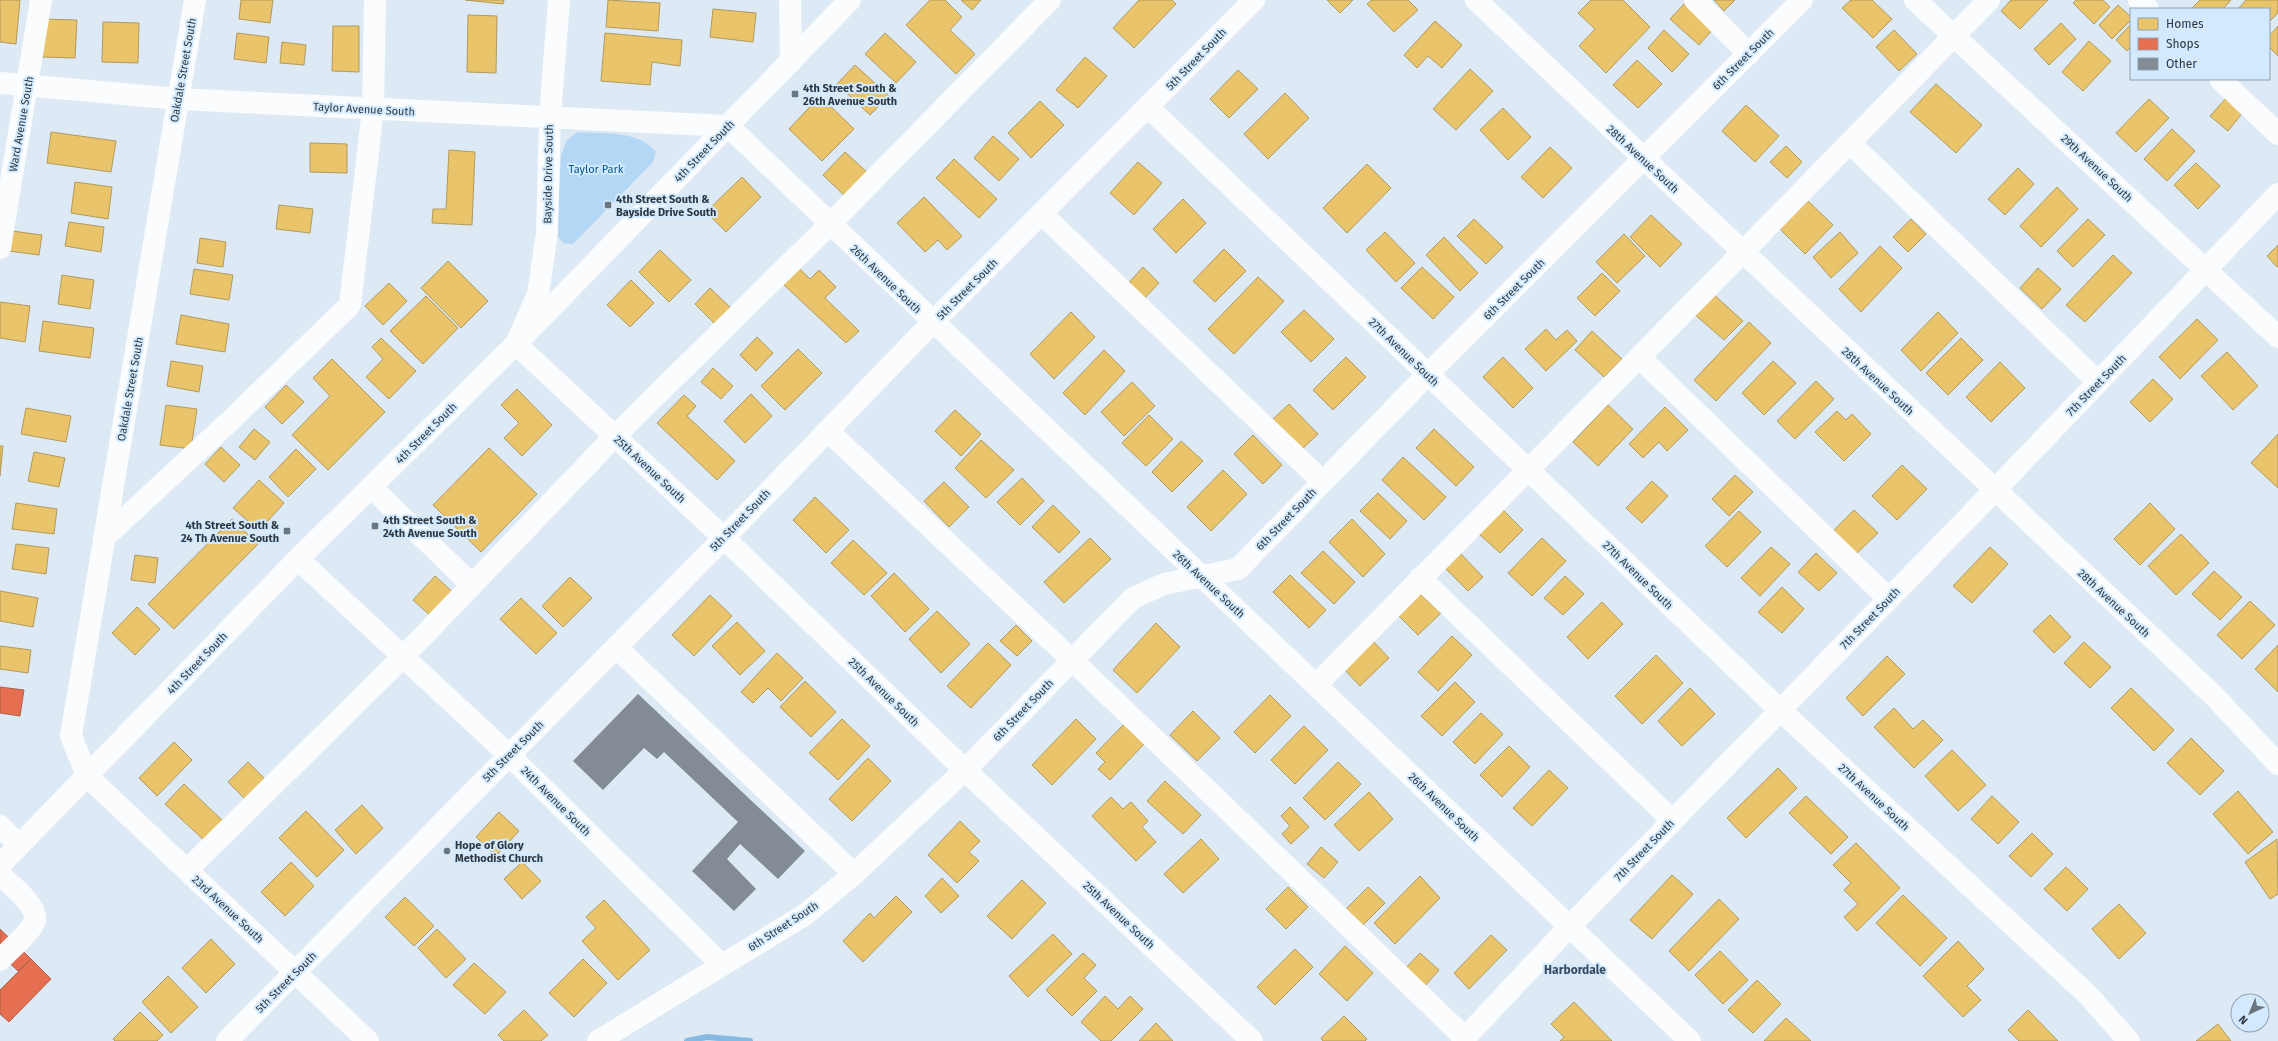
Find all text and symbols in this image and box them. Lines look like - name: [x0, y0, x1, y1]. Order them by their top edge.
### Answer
- legend: [2130, 8, 2270, 80]
- street label: Oakdale Street South: [168, 17, 199, 123]
- text: Homes: [2166, 17, 2204, 31]
- street label: 5th Street South: [1164, 26, 1229, 93]
- street label: 6th Street South: [1710, 26, 1777, 93]
- text: Shops: [2166, 37, 2200, 51]
- text: Other: [2166, 57, 2197, 71]
- street label: Ward Avenue South: [7, 75, 36, 173]
- place label: 4th Street South & 26th Avenue South: [803, 82, 897, 108]
- marker: 4th Street South & 26th Avenue South: [790, 89, 800, 99]
- street label: Taylor Avenue South: [313, 100, 415, 119]
- street label: 4th Street South: [671, 118, 737, 185]
- street label: 28th Avenue South: [1604, 123, 1681, 196]
- street label: Bayside Drive South: [541, 124, 556, 224]
- street label: 29th Avenue South: [2058, 132, 2135, 205]
- park label: Taylor Park: [569, 163, 624, 176]
- place label: 4th Street South & Bayside Drive South: [616, 193, 716, 219]
- marker: 4th Street South & Bayside Drive South: [603, 200, 613, 210]
- street label: 26th Avenue South: [848, 242, 924, 316]
- street label: 5th Street South: [934, 256, 1001, 323]
- street label: 6th Street South: [1481, 256, 1548, 323]
- street label: 27th Avenue South: [1366, 316, 1441, 389]
- street label: Oakdale Street South: [115, 336, 146, 442]
- street label: 28th Avenue South: [1839, 345, 1916, 418]
- street label: 7th Street South: [2064, 352, 2129, 419]
- street label: 4th Street South: [393, 400, 460, 467]
- street label: 25th Avenue South: [611, 433, 688, 506]
- street label: 6th Street South: [1253, 486, 1319, 553]
- street label: 5th Street South: [708, 487, 773, 554]
- place label: 4th Street South & 24th Avenue South: [383, 514, 477, 540]
- place label: 4th Street South & 24 Th Avenue South: [181, 519, 280, 545]
- marker: 4th Street South & 24th Avenue South: [370, 521, 380, 531]
- marker: 4th Street South & 24 Th Avenue South: [282, 526, 292, 536]
- street label: 27th Avenue South: [1600, 539, 1675, 612]
- street label: 26th Avenue South: [1170, 548, 1247, 621]
- street label: 28th Avenue South: [2075, 567, 2152, 640]
- street label: 7th Street South: [1838, 585, 1903, 652]
- street label: 4th Street South: [164, 630, 230, 697]
- street label: 25th Avenue South: [846, 655, 922, 729]
- street label: 6th Street South: [990, 677, 1056, 744]
- street label: 5th Street South: [480, 718, 547, 785]
- street label: 27th Avenue South: [1836, 761, 1912, 834]
- street label: 24th Avenue South: [518, 764, 593, 839]
- street label: 26th Avenue South: [1406, 770, 1482, 844]
- street label: 7th Street South: [1612, 817, 1677, 884]
- place label: Hope of Glory Methodist Church: [455, 839, 543, 865]
- marker: Hope of Glory Methodist Church: [442, 846, 452, 856]
- street label: 23rd Avenue South: [189, 873, 266, 946]
- street label: 25th Avenue South: [1080, 879, 1157, 952]
- street label: 6th Street South: [746, 899, 821, 954]
- street label: 5th Street South: [253, 949, 320, 1016]
- district label: Harbordale: [1544, 963, 1606, 977]
- north arrow: [2230, 993, 2270, 1033]
- text: N: [2236, 1013, 2251, 1027]

